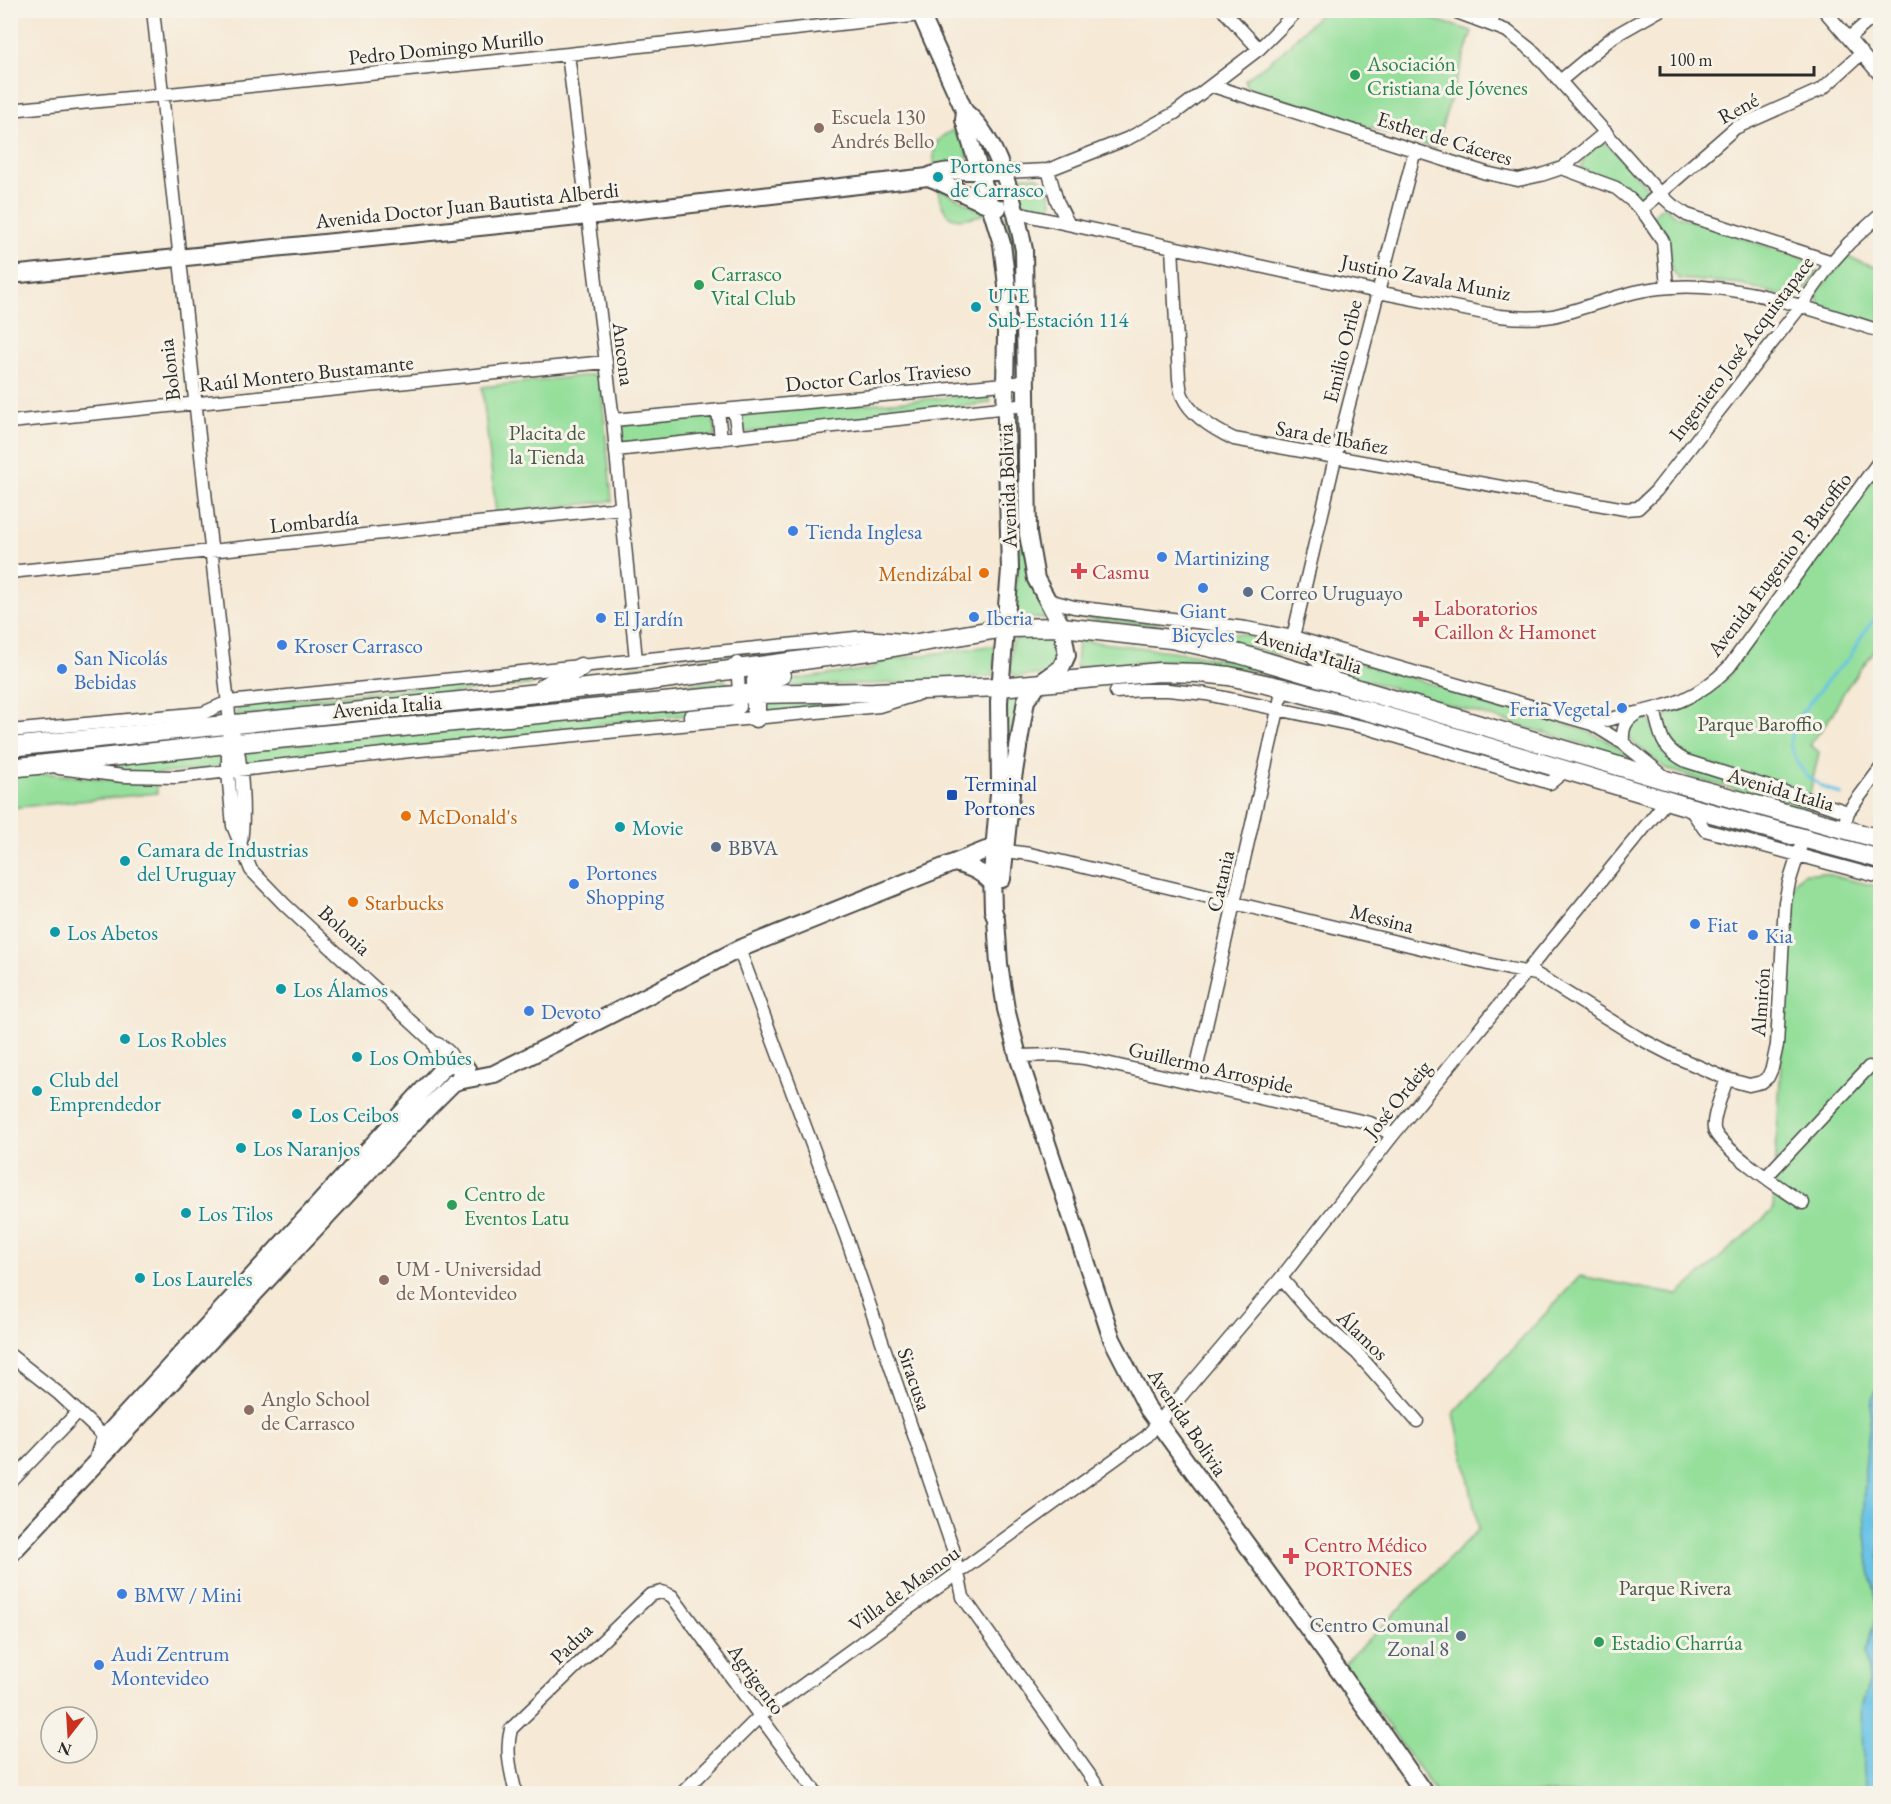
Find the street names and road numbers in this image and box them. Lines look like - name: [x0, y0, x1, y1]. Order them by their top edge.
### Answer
- street label: Pedro Domingo Murillo: [347, 23, 545, 71]
- street label: René: [1713, 86, 1763, 130]
- street label: Esther de Cáceres: [1374, 105, 1516, 171]
- street label: Avenida Doctor Juan Bautista Alberdi: [313, 176, 620, 234]
- street label: Justino Zavala Muniz: [1337, 247, 1513, 307]
- street label: Ingeniero José Acquistapace: [1662, 250, 1820, 446]
- street label: Emilio Oribe: [1316, 297, 1368, 405]
- street label: Ancona: [607, 320, 641, 388]
- street label: Bolonia: [152, 337, 186, 403]
- street label: Raúl Montero Bustamante: [197, 348, 415, 398]
- street label: Doctor Carlos Travieso: [784, 354, 972, 398]
- street label: Sara de Ibañez: [1274, 414, 1390, 460]
- street label: Avenida Bolivia: [991, 423, 1023, 550]
- street label: Avenida Eugenio P. Baroffio: [1700, 466, 1857, 662]
- street label: Lombardía: [268, 503, 360, 539]
- street label: Avenida Italia: [1251, 622, 1366, 680]
- street label: Avenida Italia: [330, 688, 444, 724]
- street label: Avenida Italia: [1723, 761, 1838, 817]
- street label: Catania: [1200, 847, 1240, 915]
- street label: Messina: [1347, 897, 1417, 939]
- street label: Bolonia: [313, 899, 377, 962]
- street label: Almirón: [1744, 966, 1776, 1039]
- street label: Guillermo Arrospide: [1126, 1035, 1296, 1099]
- street label: José Ordeig: [1356, 1054, 1437, 1145]
- street label: Álamos: [1331, 1303, 1395, 1366]
- street label: Siracusa: [892, 1344, 939, 1415]
- street label: Avenida Bolivia: [1141, 1362, 1234, 1482]
- street label: Villa de Masnou: [843, 1539, 965, 1637]
- street label: Padua: [544, 1616, 598, 1670]
- street label: Agrigento: [722, 1637, 792, 1720]

